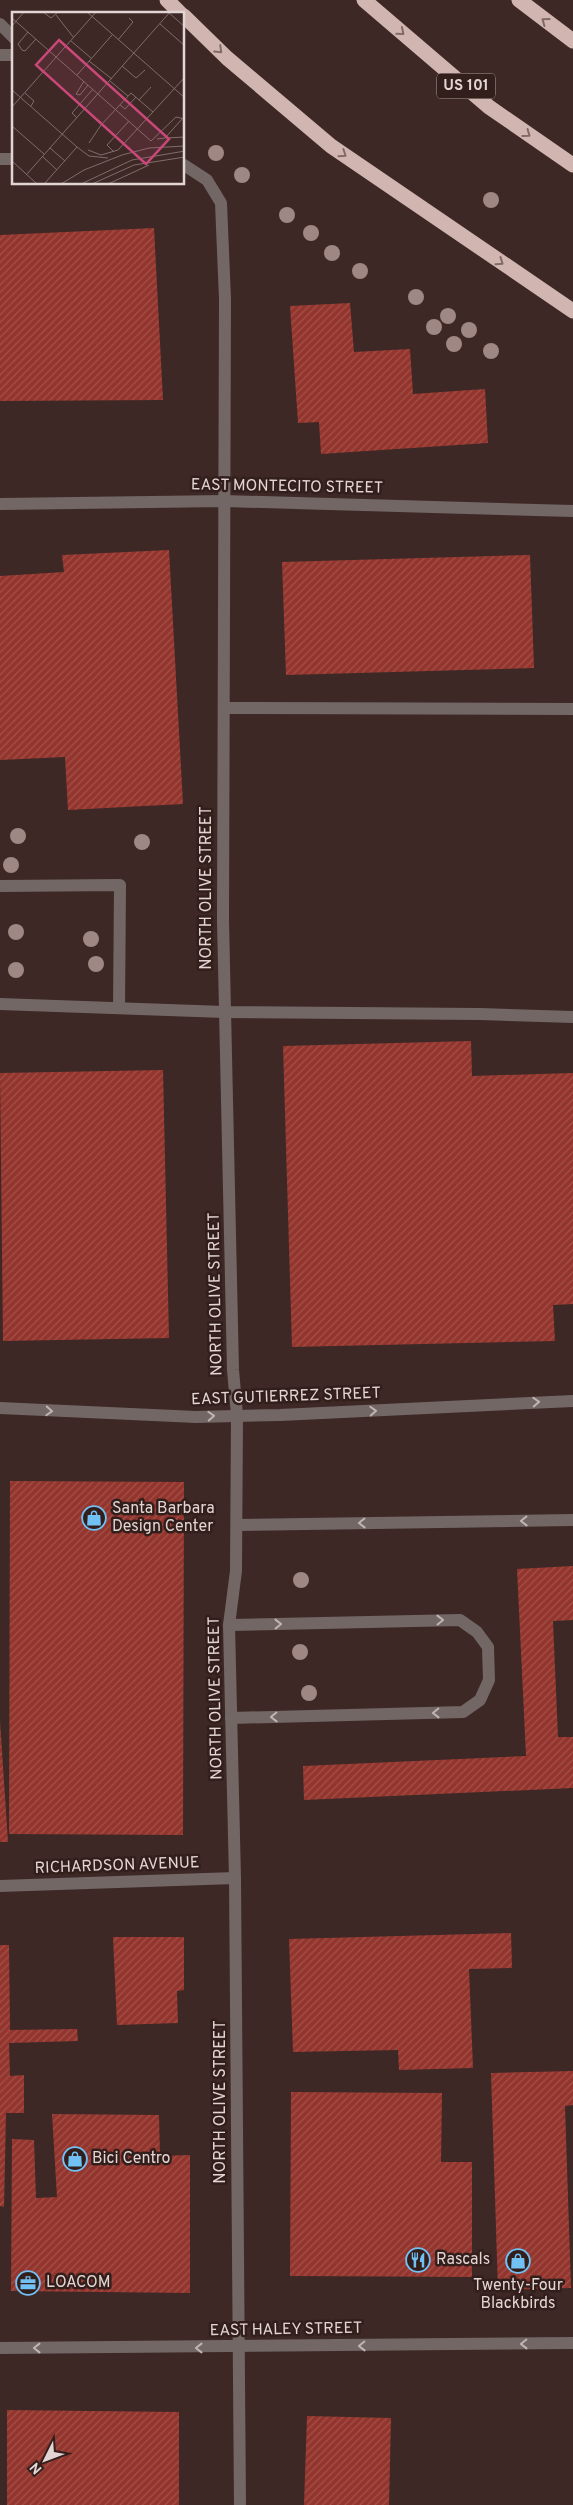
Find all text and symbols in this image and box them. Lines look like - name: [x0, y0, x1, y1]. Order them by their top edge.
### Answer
- inset map: [12, 12, 185, 185]
- one-way arrow: [542, 19, 551, 27]
- one-way arrow: [396, 26, 405, 35]
- one-way arrow: [213, 44, 222, 53]
- road number: US 101: [437, 74, 495, 98]
- one-way arrow: [522, 128, 531, 137]
- one-way arrow: [338, 148, 347, 157]
- one-way arrow: [494, 256, 504, 265]
- street label: EAST MONTECITO STREET: [191, 475, 383, 499]
- street label: NORTH OLIVE STREET: [197, 806, 217, 970]
- street label: NORTH OLIVE STREET: [205, 1212, 227, 1376]
- street label: EAST GUTIERREZ STREET: [191, 1384, 381, 1410]
- one-way arrow: [532, 1397, 540, 1408]
- one-way arrow: [45, 1405, 53, 1416]
- one-way arrow: [370, 1405, 378, 1416]
- one-way arrow: [207, 1411, 215, 1422]
- place label: Santa Barbara Design Center: [112, 1499, 215, 1537]
- shop icon: Santa Barbara Design Center: [81, 1505, 107, 1531]
- one-way arrow: [520, 1516, 528, 1526]
- one-way arrow: [358, 1518, 366, 1528]
- one-way arrow: [436, 1615, 444, 1625]
- street label: NORTH OLIVE STREET: [205, 1616, 227, 1780]
- one-way arrow: [274, 1619, 282, 1629]
- one-way arrow: [432, 1708, 440, 1718]
- one-way arrow: [269, 1711, 277, 1722]
- street label: RICHARDSON AVENUE: [34, 1853, 200, 1879]
- street label: NORTH OLIVE STREET: [211, 2020, 231, 2184]
- shop icon: Bici Centro: [62, 2146, 88, 2172]
- place label: Bici Centro: [92, 2149, 171, 2169]
- restaurant icon: Rascals: [405, 2247, 431, 2273]
- shop icon: Twenty-Four Blackbirds: [505, 2248, 531, 2274]
- place label: Rascals: [436, 2250, 490, 2270]
- office icon: LOACOM: [15, 2270, 41, 2296]
- place label: LOACOM: [46, 2273, 111, 2293]
- place label: Twenty-Four Blackbirds: [473, 2276, 563, 2314]
- street label: EAST HALEY STREET: [210, 2319, 362, 2341]
- one-way arrow: [520, 2339, 528, 2349]
- one-way arrow: [358, 2341, 366, 2351]
- one-way arrow: [33, 2343, 40, 2353]
- one-way arrow: [195, 2343, 203, 2353]
- north arrow: [20, 2435, 70, 2485]
- text: N: [27, 2458, 46, 2477]

